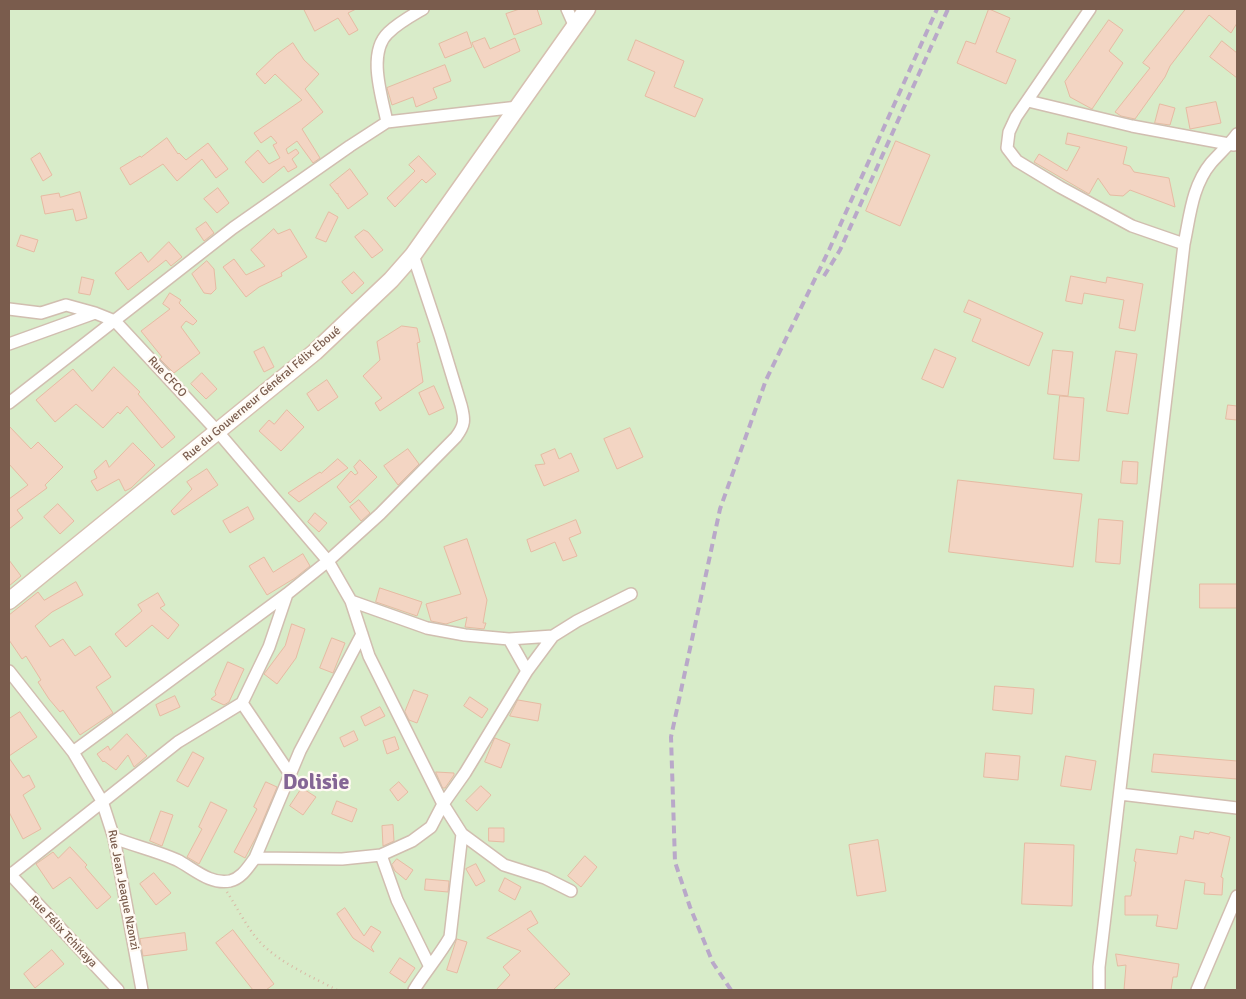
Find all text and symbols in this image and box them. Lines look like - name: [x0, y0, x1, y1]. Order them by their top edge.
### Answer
- street label: Rue du Gouverneur Général Félix Eboué: [180, 324, 344, 464]
- street label: Rue CFCO: [144, 354, 190, 400]
- district label: Dolisie: [283, 770, 349, 796]
- street label: Rue Jean Jeaque Nzonzi: [104, 829, 142, 951]
- street label: Rue Félix Tchikaya: [26, 893, 100, 971]

